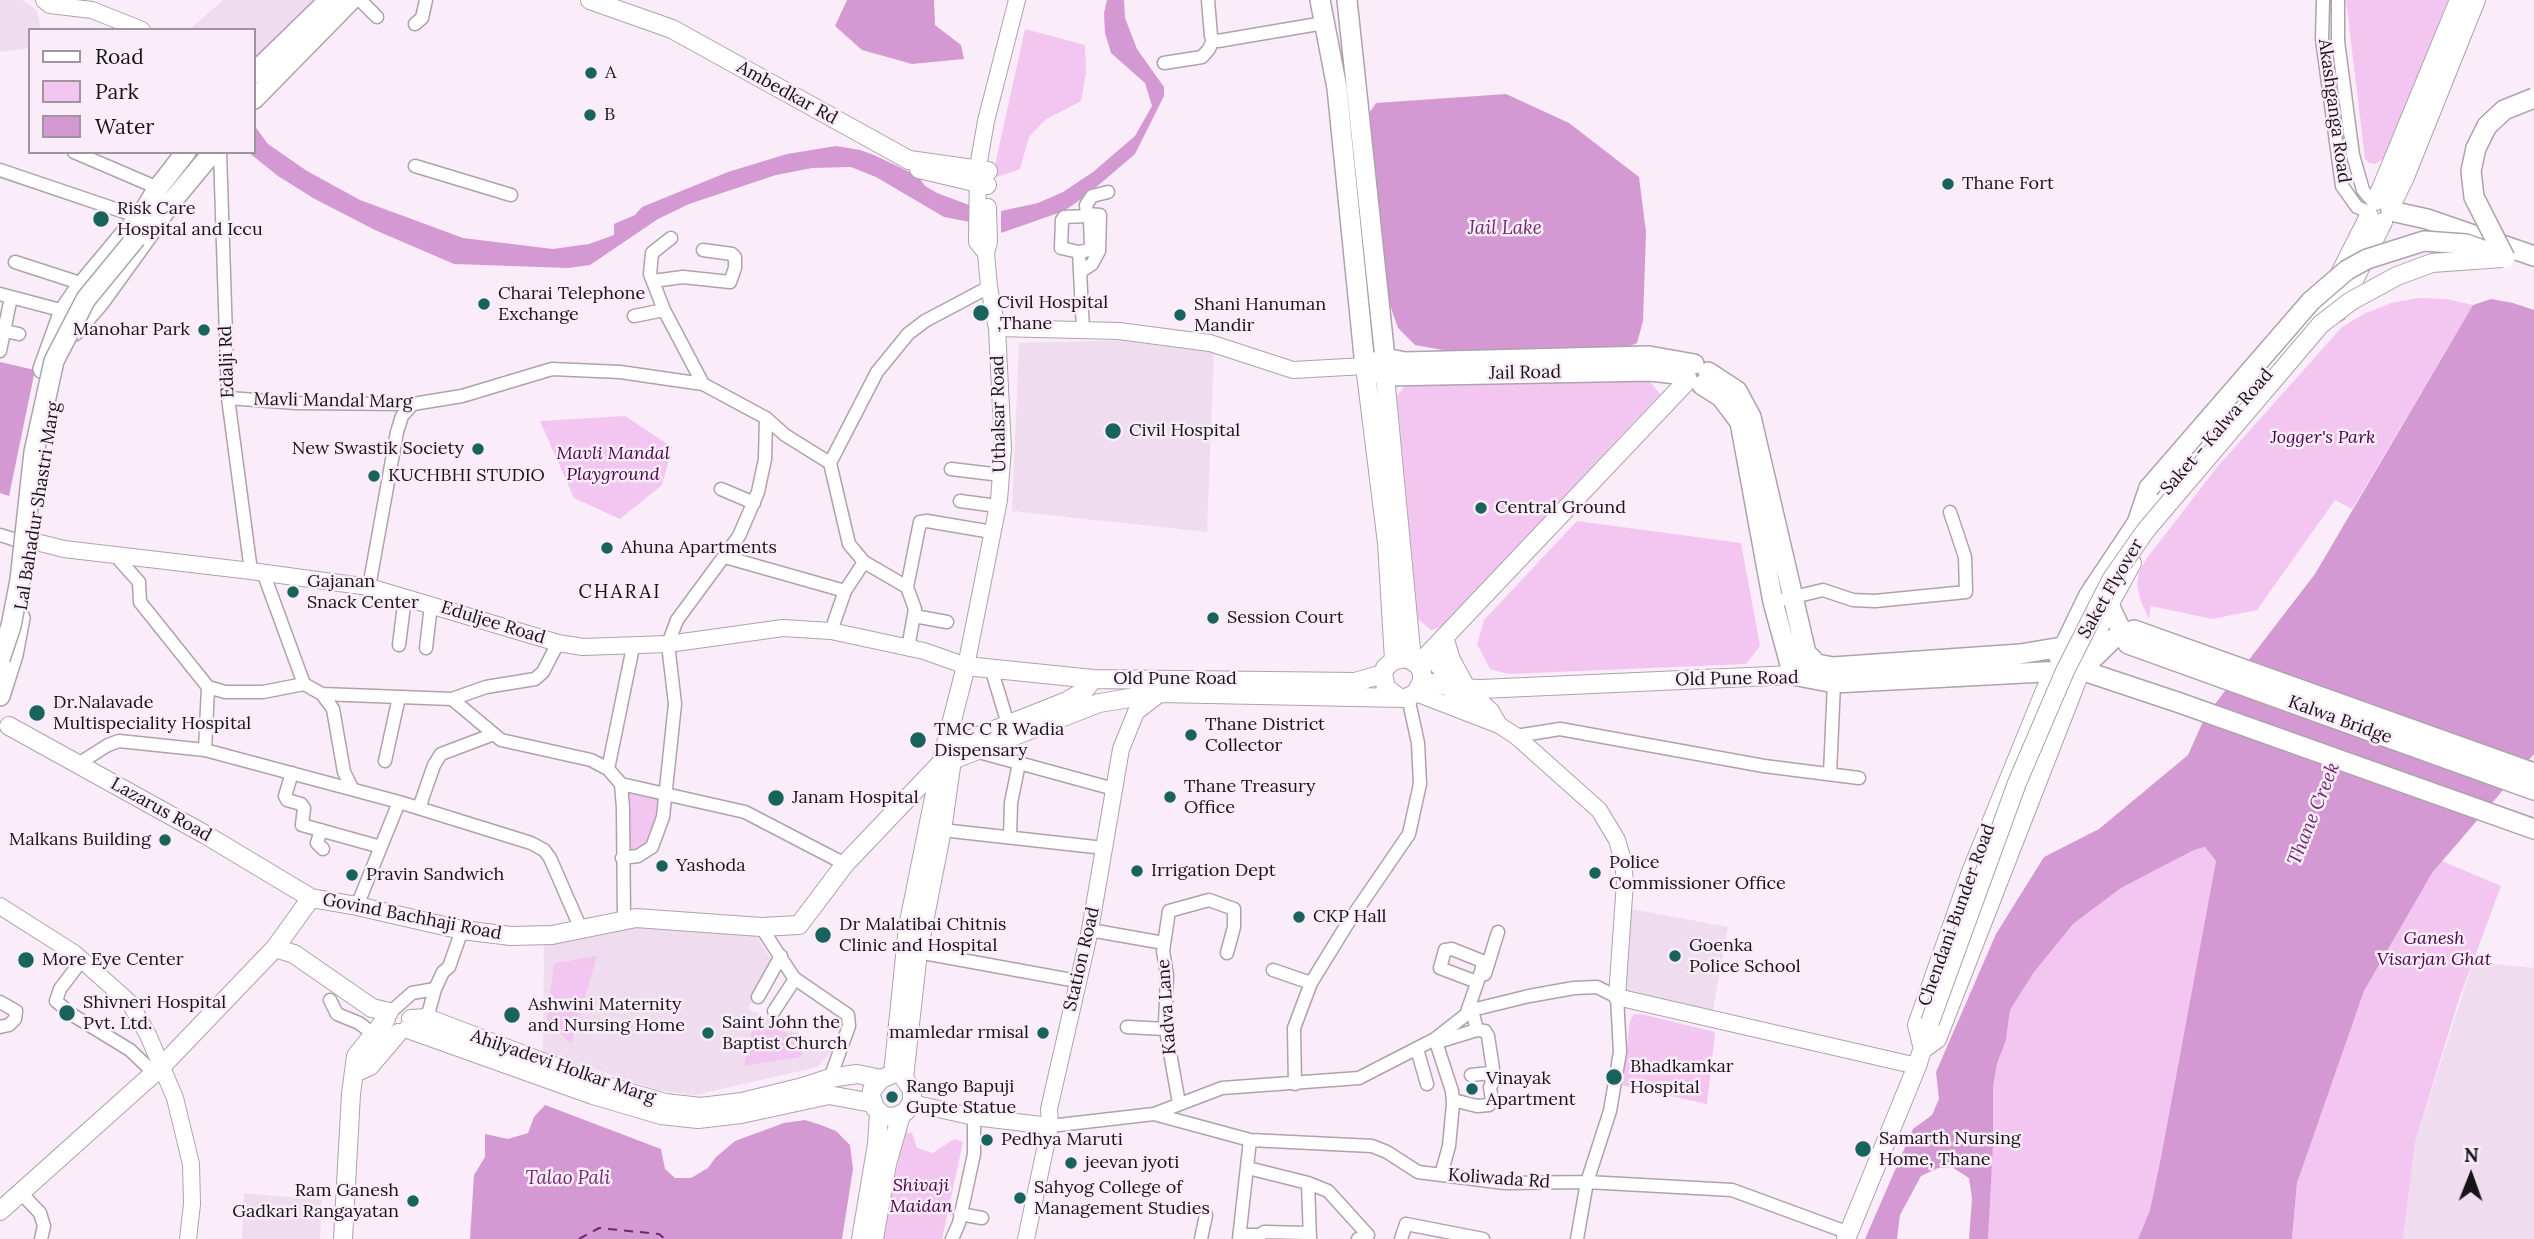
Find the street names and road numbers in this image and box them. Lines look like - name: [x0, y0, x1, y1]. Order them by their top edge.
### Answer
- street label: Akashganga Road: [2313, 38, 2355, 184]
- street label: Ambedkar Rd: [733, 56, 841, 130]
- street label: Edalji Rd: [215, 325, 239, 399]
- street label: Uthalsar Road: [987, 355, 1011, 473]
- street label: Jail Road: [1489, 362, 1561, 384]
- street label: Saket - Kalwa Road: [2156, 364, 2278, 500]
- street label: Mavli Mandal Marg: [253, 389, 413, 413]
- street label: Lal Bahadur Shastri Marg: [11, 400, 65, 612]
- street label: Saket Flyover: [2074, 535, 2148, 643]
- street label: Eduljee Road: [438, 597, 548, 649]
- street label: Old Pune Road: [1675, 667, 1799, 691]
- street label: Old Pune Road: [1113, 668, 1237, 690]
- street label: Kalwa Bridge: [2285, 691, 2395, 749]
- street label: Lazarus Road: [107, 773, 215, 847]
- street label: Chendani Bunder Road: [1914, 821, 2000, 1009]
- street label: Govind Bachhaji Road: [321, 889, 503, 945]
- street label: Station Road: [1060, 905, 1104, 1013]
- street label: Kadva Lane: [1153, 958, 1181, 1056]
- street label: Ahilyadevi Holkar Marg: [468, 1025, 658, 1109]
- street label: Koliwada Rd: [1447, 1165, 1551, 1193]

